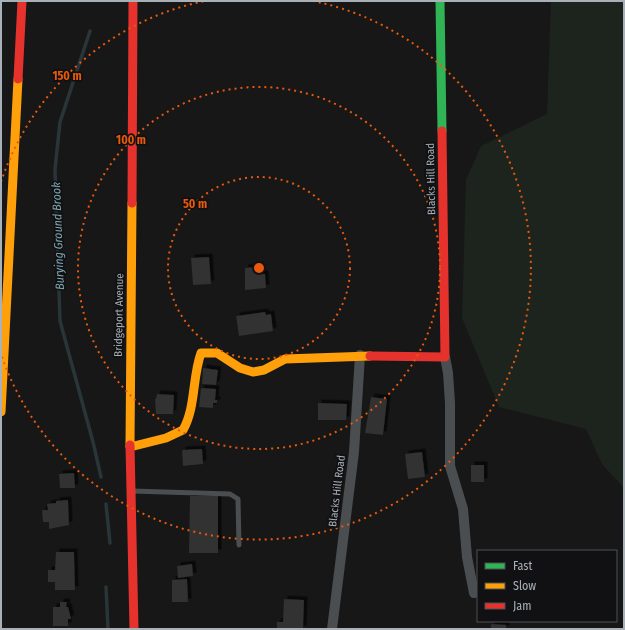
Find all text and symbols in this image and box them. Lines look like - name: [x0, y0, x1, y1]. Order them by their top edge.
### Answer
- text: 150 m: [52, 69, 82, 83]
- text: 100 m: [116, 133, 146, 147]
- street label: Blacks Hill Road: [424, 143, 438, 215]
- water label: Burying Ground Brook: [49, 182, 67, 290]
- text: 50 m: [183, 197, 207, 211]
- centre of rings: [252, 261, 266, 275]
- street label: Bridgeport Avenue: [112, 273, 126, 357]
- street label: Blacks Hill Road: [326, 454, 348, 528]
- legend: [477, 550, 617, 622]
- text: Fast: [513, 559, 532, 573]
- text: Slow: [513, 579, 536, 593]
- text: Jam: [513, 599, 531, 613]

